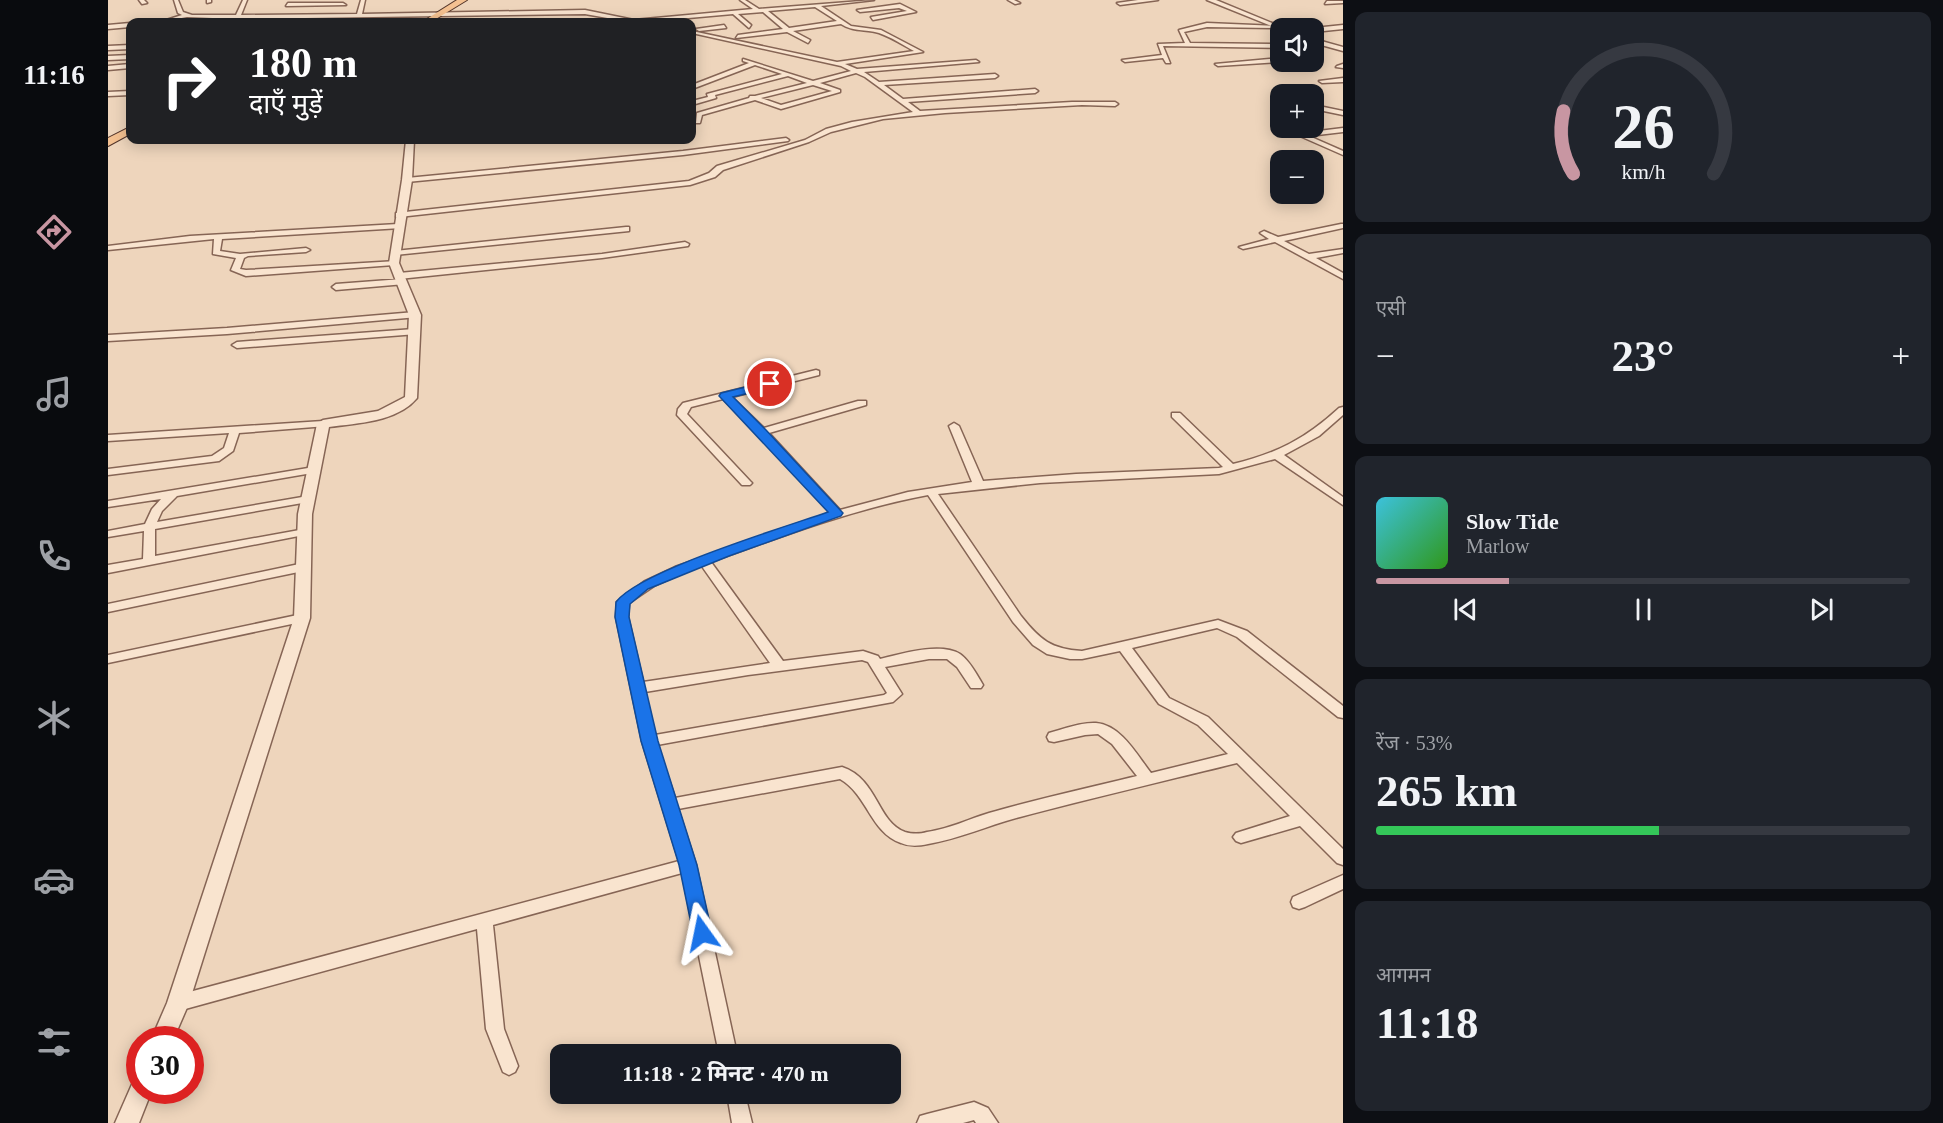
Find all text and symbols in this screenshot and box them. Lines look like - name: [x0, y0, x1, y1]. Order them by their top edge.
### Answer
- map controls: [1270, 18, 1324, 204]
- button: sound: [1270, 18, 1324, 72]
- text: 180 m: [249, 40, 358, 86]
- icon: right: [150, 42, 228, 120]
- text: 11:16: [23, 60, 85, 90]
- button: +: [1270, 84, 1324, 138]
- text: दाएँ मुड़ें: [249, 89, 323, 119]
- text: 26: [1612, 92, 1674, 161]
- button: −: [1270, 150, 1324, 204]
- text: km/h: [1621, 160, 1665, 184]
- icon: directions: [33, 211, 75, 253]
- text: एसी: [1376, 297, 1406, 319]
- text: 23°: [1612, 331, 1675, 381]
- text: −: [1376, 338, 1395, 374]
- text: +: [1891, 338, 1910, 374]
- pin: [744, 358, 795, 409]
- icon: arrive: [753, 367, 786, 400]
- icon: music: [33, 373, 75, 415]
- text: Slow Tide: [1466, 509, 1559, 534]
- icon: phone: [33, 535, 75, 577]
- text: Marlow: [1466, 535, 1529, 557]
- icon: previous: [1449, 593, 1482, 626]
- icon: pause: [1627, 593, 1660, 626]
- icon: next: [1805, 593, 1838, 626]
- icon: climate: [33, 697, 75, 739]
- text: रेंज · 53%: [1376, 732, 1452, 754]
- text: 265 km: [1376, 766, 1517, 816]
- icon: car: [33, 859, 75, 901]
- position arrow: [670, 901, 734, 965]
- text: आगमन: [1376, 964, 1431, 986]
- text: 11:18: [1376, 998, 1479, 1048]
- icon: filters: [33, 1021, 75, 1063]
- speed limit sign: 30: [126, 1026, 204, 1104]
- text: 11:18 · 2 मिनट · 470 m: [622, 1061, 829, 1086]

